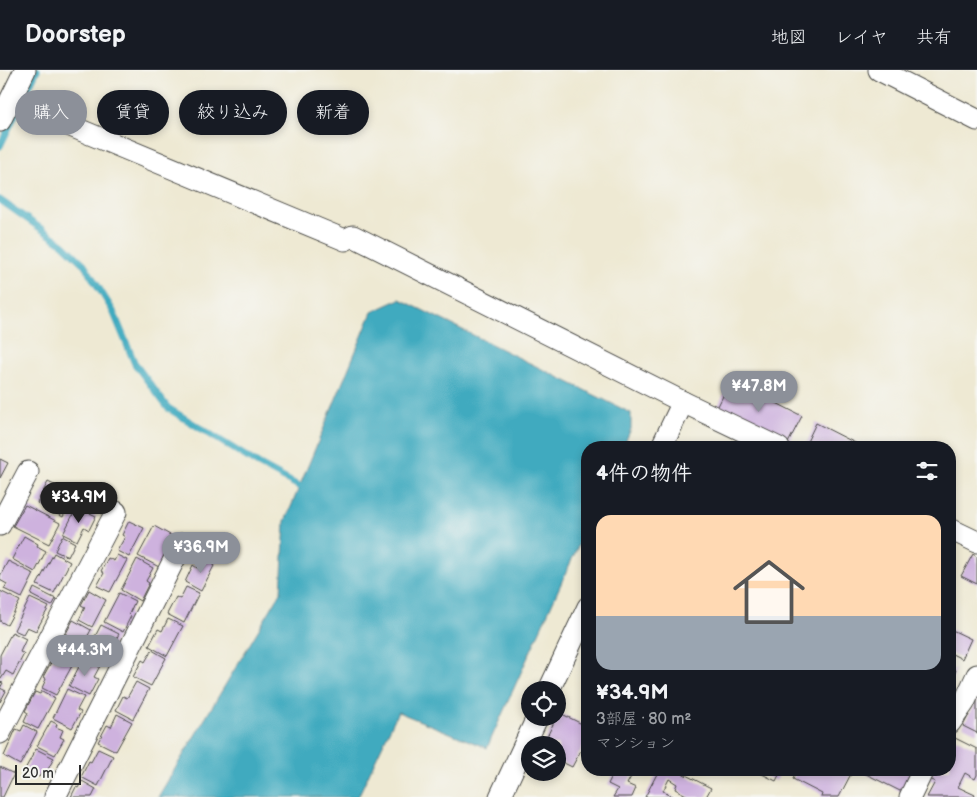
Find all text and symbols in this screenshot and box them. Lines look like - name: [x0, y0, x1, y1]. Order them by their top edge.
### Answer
- text: Doorstep: [25, 20, 126, 49]
- text: 地図: [771, 27, 807, 48]
- text: レイヤ: [835, 27, 888, 48]
- text: 共有: [916, 27, 952, 48]
- chip: 購入: [15, 90, 87, 135]
- chip: 賃貸: [97, 90, 169, 135]
- chip: 絞り込み: [179, 90, 287, 135]
- chip: 新着: [297, 90, 369, 135]
- pin: ¥47.8M: [718, 370, 800, 413]
- text: ¥47.8M: [731, 377, 787, 396]
- icon: filters: [913, 457, 941, 485]
- text: 4件の物件: [596, 461, 692, 486]
- pin: ¥34.9M: [38, 482, 120, 524]
- text: ¥34.9M: [51, 488, 107, 507]
- pin: ¥36.9M: [160, 532, 242, 574]
- text: ¥36.9M: [173, 538, 229, 557]
- icon: home: [724, 547, 814, 637]
- pin: ¥44.3M: [44, 634, 126, 677]
- text: ¥44.3M: [57, 641, 113, 660]
- text: ¥34.9M: [596, 680, 669, 705]
- map controls: [521, 681, 566, 781]
- button: locate: [521, 681, 566, 726]
- text: 3部屋 · 80 m²: [596, 710, 691, 729]
- text: マンション: [596, 734, 675, 753]
- button: layers: [521, 736, 566, 781]
- scale bar: [15, 762, 81, 785]
- text: 20 m: [22, 765, 54, 782]

